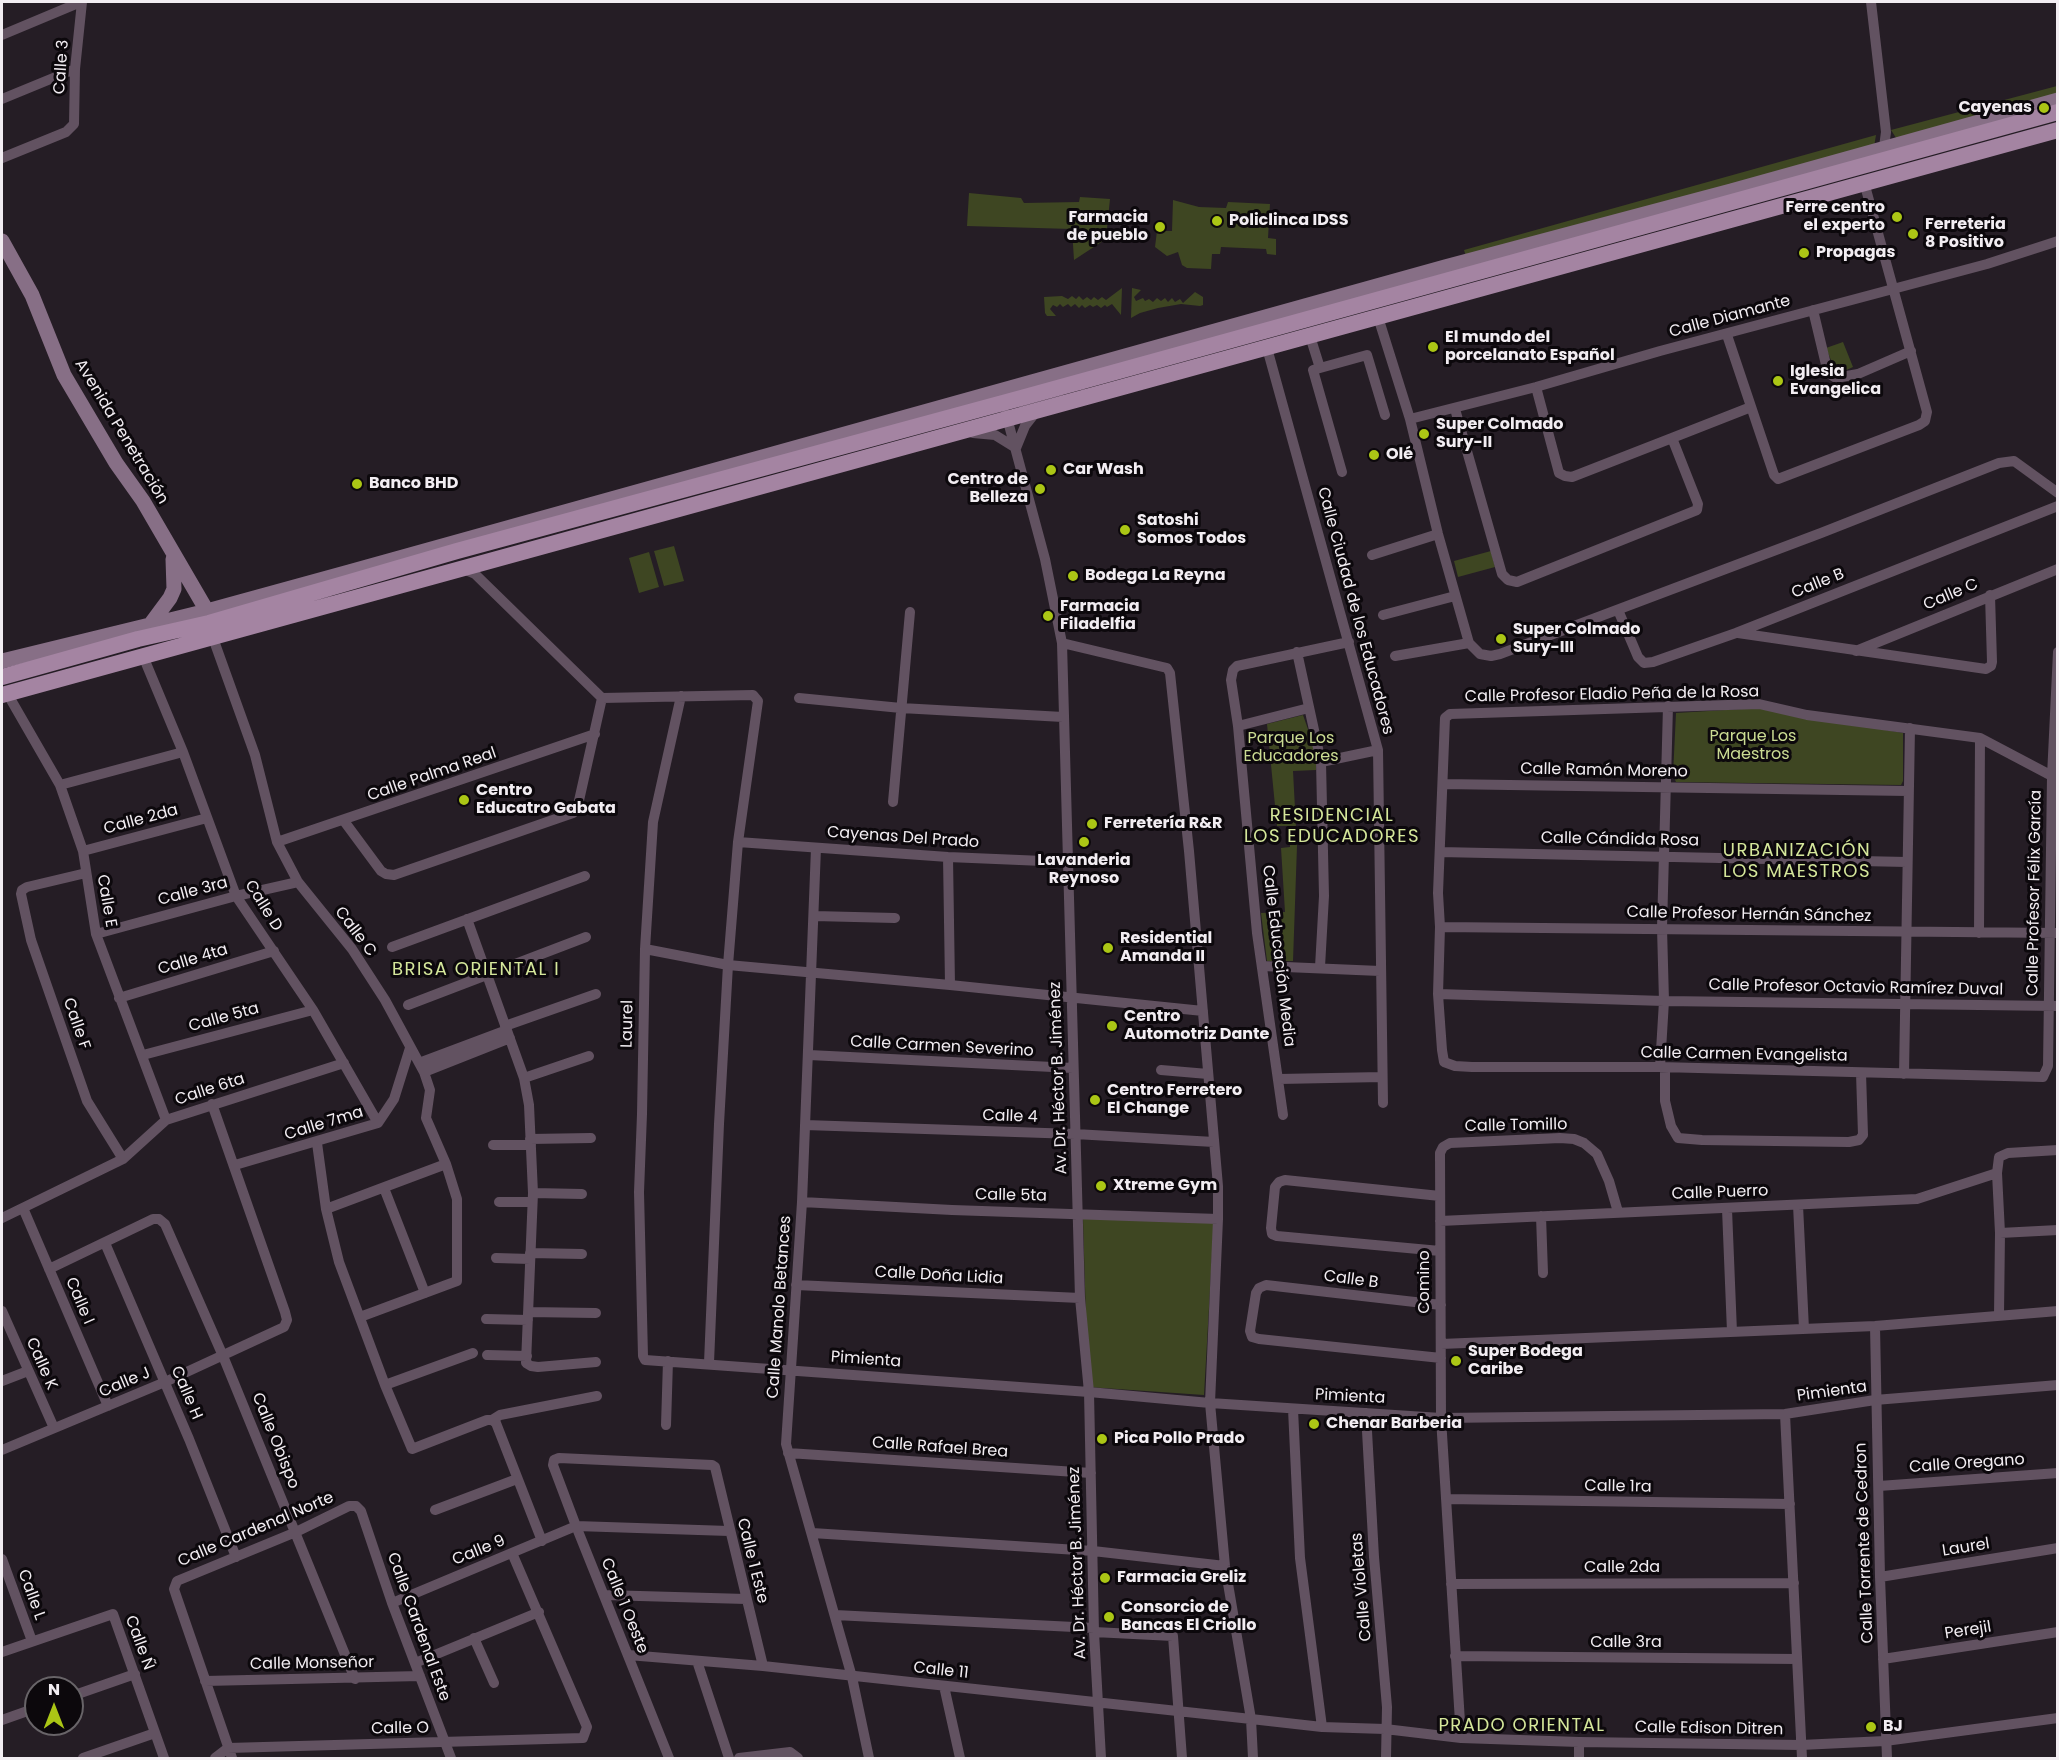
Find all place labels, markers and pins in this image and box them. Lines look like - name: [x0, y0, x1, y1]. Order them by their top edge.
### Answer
- place label: Cayenas: [1958, 98, 2032, 118]
- marker: Cayenas: [2037, 101, 2051, 115]
- place label: Ferre centro el experto: [1786, 198, 1885, 236]
- place label: Farmacia de pueblo: [1067, 208, 1148, 246]
- marker: Ferre centro el experto: [1890, 210, 1904, 224]
- place label: Policlinca IDSS: [1229, 211, 1348, 231]
- marker: Policlinca IDSS: [1210, 214, 1224, 228]
- place label: Ferreteria 8 Positivo: [1925, 215, 2006, 253]
- marker: Farmacia de pueblo: [1153, 220, 1167, 234]
- marker: Ferreteria 8 Positivo: [1906, 227, 1920, 241]
- place label: Propagas: [1816, 243, 1895, 263]
- marker: Propagas: [1797, 246, 1811, 260]
- place label: El mundo del porcelanato Español: [1445, 328, 1615, 366]
- marker: El mundo del porcelanato Español: [1426, 340, 1440, 354]
- place label: Iglesia Evangelica: [1790, 362, 1881, 400]
- marker: Iglesia Evangelica: [1771, 374, 1785, 388]
- place label: Super Colmado Sury-II: [1436, 415, 1564, 453]
- marker: Super Colmado Sury-II: [1417, 427, 1431, 441]
- place label: Olé: [1386, 445, 1413, 465]
- marker: Olé: [1367, 448, 1381, 462]
- place label: Car Wash: [1063, 460, 1144, 480]
- marker: Car Wash: [1044, 463, 1058, 477]
- place label: Centro de Belleza: [948, 470, 1028, 508]
- place label: Banco BHD: [369, 474, 458, 494]
- marker: Banco BHD: [350, 477, 364, 491]
- marker: Centro de Belleza: [1033, 482, 1047, 496]
- place label: Satoshi Somos Todos: [1137, 511, 1246, 549]
- marker: Satoshi Somos Todos: [1118, 523, 1132, 537]
- place label: Bodega La Reyna: [1085, 566, 1226, 586]
- marker: Bodega La Reyna: [1066, 569, 1080, 583]
- place label: Farmacia Filadelfia: [1060, 597, 1140, 635]
- marker: Farmacia Filadelfia: [1041, 609, 1055, 623]
- place label: Super Colmado Sury-III: [1513, 620, 1641, 658]
- marker: Super Colmado Sury-III: [1494, 632, 1508, 646]
- place label: Centro Educatro Gabata: [476, 781, 616, 819]
- marker: Centro Educatro Gabata: [457, 793, 471, 807]
- place label: Ferretería R&R: [1104, 814, 1222, 834]
- marker: Ferretería R&R: [1085, 817, 1099, 831]
- marker: Lavanderia Reynoso: [1077, 835, 1091, 849]
- place label: Lavanderia Reynoso: [1037, 851, 1131, 889]
- place label: Residential Amanda II: [1120, 929, 1212, 967]
- marker: Residential Amanda II: [1101, 941, 1115, 955]
- place label: Centro Automotriz Dante: [1124, 1007, 1269, 1045]
- marker: Centro Automotriz Dante: [1105, 1019, 1119, 1033]
- place label: Centro Ferretero El Change: [1107, 1081, 1242, 1119]
- marker: Centro Ferretero El Change: [1088, 1093, 1102, 1107]
- place label: Xtreme Gym: [1113, 1176, 1217, 1196]
- marker: Xtreme Gym: [1094, 1179, 1108, 1193]
- place label: Super Bodega Caribe: [1468, 1342, 1583, 1380]
- marker: Super Bodega Caribe: [1449, 1354, 1463, 1368]
- place label: Chenar Barberia: [1326, 1414, 1462, 1434]
- marker: Chenar Barberia: [1307, 1417, 1321, 1431]
- place label: Pica Pollo Prado: [1114, 1429, 1245, 1449]
- marker: Pica Pollo Prado: [1095, 1432, 1109, 1446]
- place label: Farmacia Greliz: [1117, 1568, 1246, 1588]
- marker: Farmacia Greliz: [1098, 1571, 1112, 1585]
- place label: Consorcio de Bancas El Criollo: [1121, 1598, 1256, 1636]
- marker: Consorcio de Bancas El Criollo: [1102, 1610, 1116, 1624]
- place label: BJ: [1883, 1717, 1903, 1737]
- marker: BJ: [1864, 1720, 1878, 1734]

